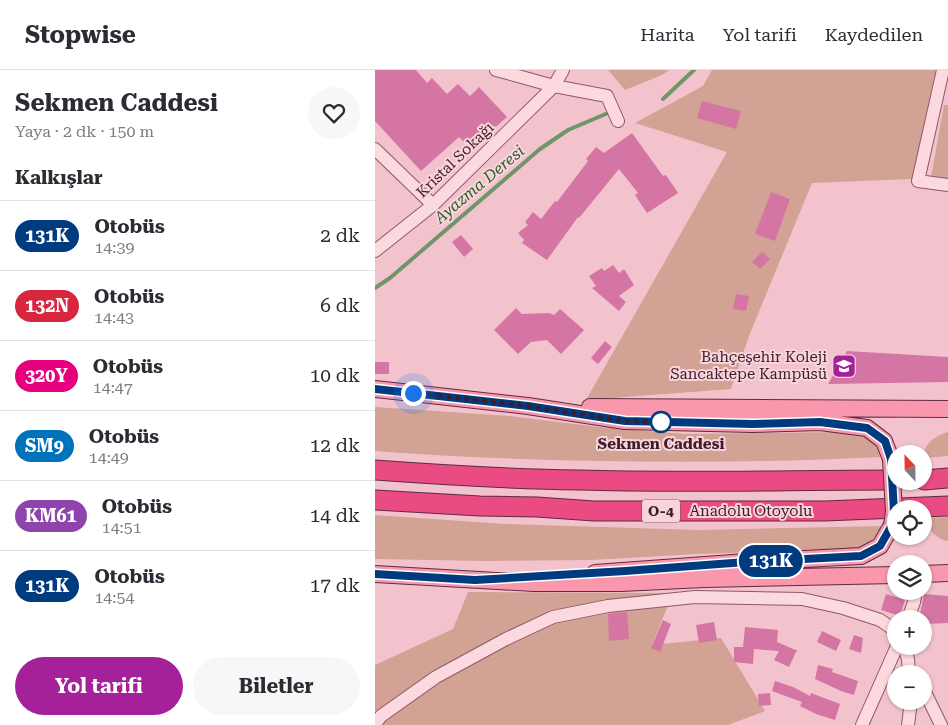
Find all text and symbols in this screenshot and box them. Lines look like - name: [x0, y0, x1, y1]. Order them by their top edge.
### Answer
- text: Stopwise: [25, 21, 136, 49]
- text: Harita: [640, 24, 694, 45]
- text: Yol tarifi: [722, 24, 797, 45]
- text: Kaydedilen: [825, 24, 923, 45]
- button: heart: [308, 87, 360, 139]
- text: Sekmen Caddesi: [15, 89, 218, 117]
- street label: Kristal Sokağı: [413, 119, 497, 201]
- text: Yaya · 2 dk · 150 m: [15, 122, 154, 141]
- water label: Ayazma Deresi: [430, 141, 528, 228]
- text: Kalkışlar: [15, 166, 103, 189]
- text: Otobüs: [94, 215, 165, 238]
- text: 2 dk: [320, 224, 360, 247]
- text: 131K: [25, 225, 69, 246]
- text: 14:39: [94, 238, 134, 257]
- text: Otobüs: [94, 285, 164, 308]
- text: 6 dk: [320, 294, 360, 317]
- text: 132N: [25, 295, 69, 316]
- text: 14:43: [94, 308, 134, 327]
- place label: Bahçeşehir Koleji Sancaktepe Kampüsü: [670, 348, 828, 383]
- school or university icon: Bahçeşehir Koleji Sancaktepe Kampüsü: [831, 353, 857, 379]
- text: Otobüs: [93, 355, 163, 378]
- text: 10 dk: [310, 364, 360, 387]
- text: 320Y: [25, 365, 68, 386]
- text: 14:47: [93, 378, 133, 397]
- your location: [401, 381, 426, 406]
- marker: Sekmen Caddesi: [650, 411, 672, 433]
- text: Otobüs: [89, 425, 159, 448]
- text: 12 dk: [310, 434, 360, 457]
- text: SM9: [25, 435, 64, 456]
- place label: Sekmen Caddesi: [598, 435, 724, 453]
- north arrow: [887, 445, 933, 490]
- map controls: [887, 445, 932, 710]
- text: 14:49: [89, 448, 129, 467]
- text: Otobüs: [102, 495, 172, 518]
- road number: O-4: [642, 500, 680, 522]
- button: locate: [887, 500, 932, 545]
- street label: Anadolu Otoyolu: [690, 502, 813, 520]
- text: 14 dk: [310, 504, 360, 527]
- text: KM61: [25, 505, 77, 526]
- text: 14:51: [102, 518, 142, 537]
- line badge: 131K: [736, 545, 806, 577]
- text: 131K: [749, 550, 793, 571]
- button: layers: [887, 555, 932, 600]
- text: Otobüs: [94, 565, 165, 588]
- text: 17 dk: [310, 574, 360, 597]
- text: 131K: [25, 575, 69, 596]
- text: 14:54: [94, 588, 134, 607]
- button: +: [887, 610, 932, 655]
- button: Yol tarifi: [15, 657, 183, 715]
- button: Biletler: [193, 657, 360, 715]
- button: −: [887, 665, 932, 710]

